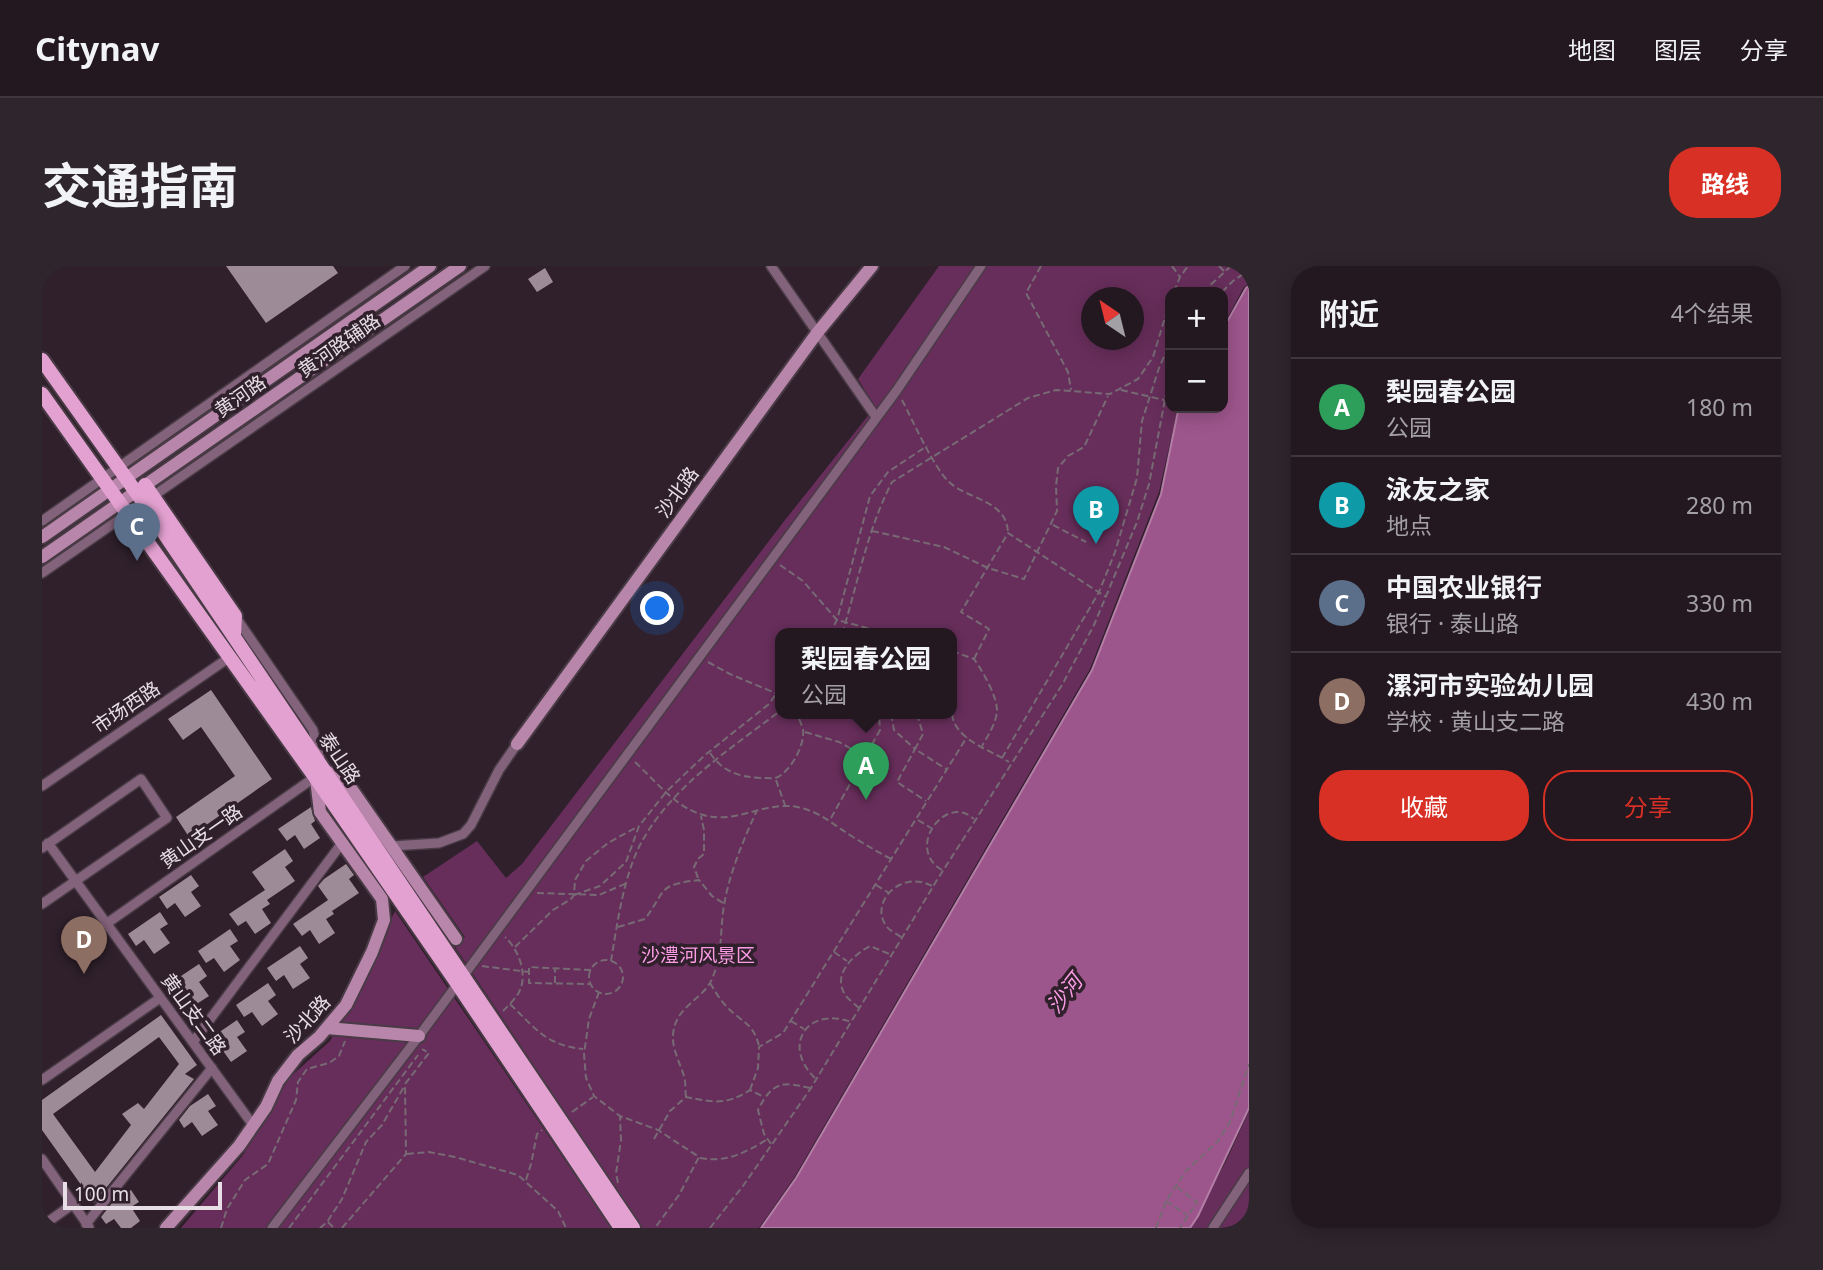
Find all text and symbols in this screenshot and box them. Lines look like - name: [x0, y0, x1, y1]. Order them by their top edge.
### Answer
- text: Citynav: [35, 26, 159, 71]
- text: 地图: [1568, 33, 1616, 66]
- text: 图层: [1654, 33, 1702, 66]
- text: 分享: [1740, 33, 1788, 66]
- button: 路线: [1669, 147, 1781, 218]
- text: 交通指南: [42, 152, 238, 218]
- north arrow: [1081, 287, 1144, 350]
- map controls: [1165, 287, 1228, 413]
- button: +: [1165, 287, 1228, 350]
- text: 附近: [1319, 293, 1379, 334]
- text: 4个结果: [1671, 297, 1753, 329]
- street label: 黄河路辅路: [293, 307, 385, 383]
- button: −: [1165, 350, 1228, 413]
- street label: 黄河路: [209, 369, 271, 423]
- text: 梨园春公园: [1386, 373, 1516, 409]
- text: A: [1334, 391, 1350, 423]
- text: 180 m: [1686, 391, 1753, 423]
- text: 公园: [1386, 411, 1432, 443]
- street label: 沙北路: [650, 461, 704, 523]
- text: 泳友之家: [1386, 471, 1490, 507]
- pin: B: [1073, 486, 1119, 544]
- text: B: [1334, 489, 1350, 521]
- text: 280 m: [1686, 489, 1753, 521]
- pin: C: [114, 503, 160, 561]
- text: 地点: [1386, 509, 1432, 541]
- text: 中国农业银行: [1386, 569, 1542, 605]
- text: C: [1335, 587, 1349, 619]
- text: 330 m: [1686, 587, 1753, 619]
- your location: [640, 591, 674, 625]
- text: 银行 · 泰山路: [1386, 607, 1519, 639]
- popup: [775, 628, 957, 719]
- text: 梨园春公园: [801, 640, 931, 676]
- text: 漯河市实验幼儿园: [1386, 667, 1594, 703]
- street label: 市场西路: [87, 675, 165, 739]
- text: 公园: [801, 678, 847, 710]
- text: D: [1334, 685, 1350, 717]
- text: 430 m: [1686, 685, 1753, 717]
- text: 学校 · 黄山支二路: [1386, 705, 1565, 737]
- street label: 泰山路: [313, 727, 367, 789]
- pin: A: [843, 742, 889, 800]
- button: 收藏: [1319, 770, 1529, 841]
- button: 分享: [1543, 770, 1753, 841]
- street label: 黄山支一路: [155, 798, 247, 874]
- pin: D: [61, 916, 107, 974]
- park label: 沙澧河风景区: [641, 942, 755, 968]
- water label: 沙河: [1040, 965, 1091, 1019]
- street label: 黄山支二路: [156, 968, 232, 1060]
- street label: 沙北路: [278, 989, 336, 1049]
- scale bar: [63, 1179, 222, 1211]
- text: 100 m: [74, 1181, 129, 1207]

